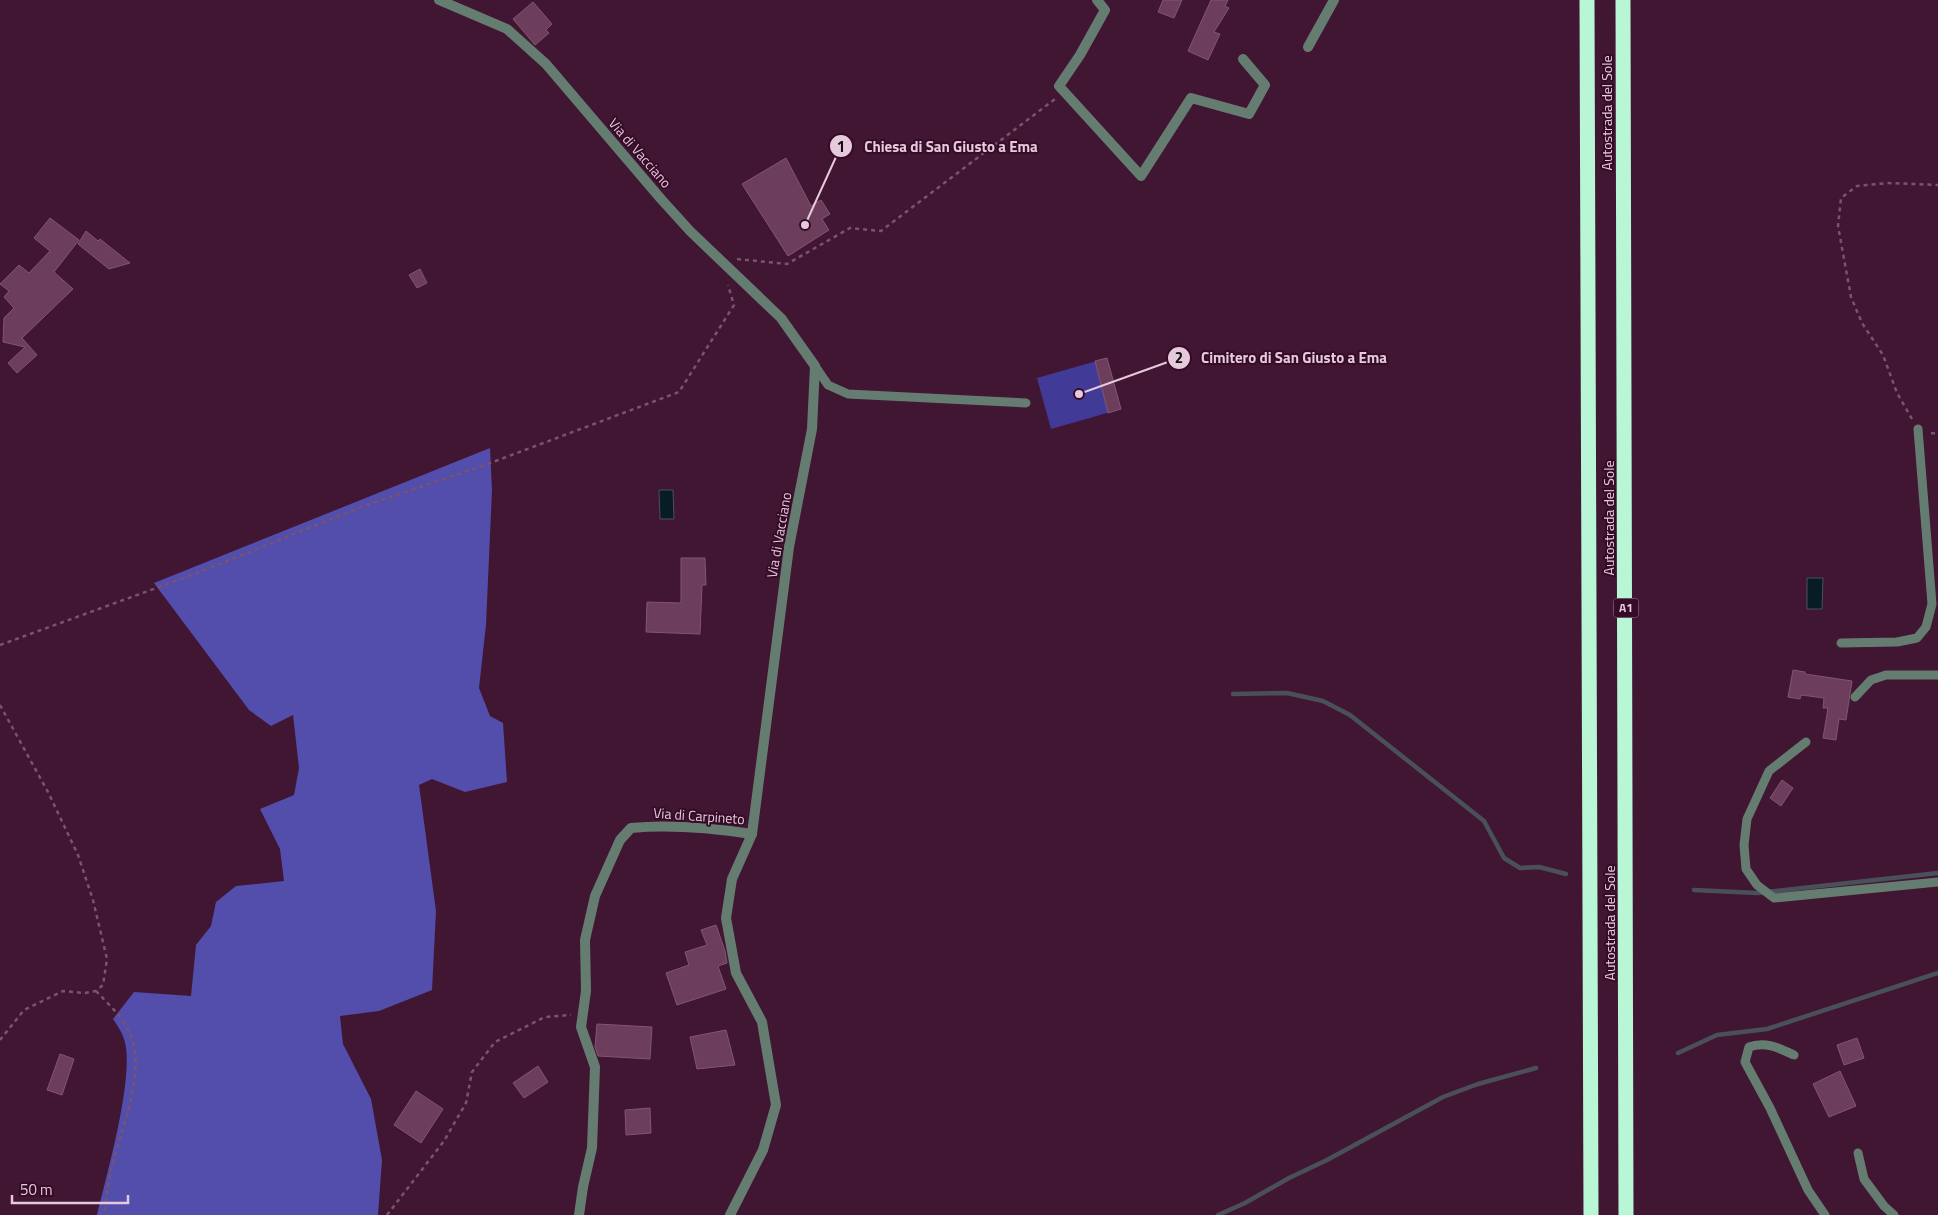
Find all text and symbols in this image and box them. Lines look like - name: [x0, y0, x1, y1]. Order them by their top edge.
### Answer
- street label: Autostrada del Sole: [1596, 56, 1617, 170]
- street label: Via di Vacciano: [604, 113, 677, 192]
- callout: Chiesa di San Giusto a Ema: [829, 131, 1047, 161]
- text: 1: [837, 135, 845, 158]
- text: Chiesa di San Giusto a Ema: [864, 135, 1038, 158]
- callout: Cimitero di San Giusto a Ema: [1166, 343, 1397, 373]
- text: 2: [1175, 346, 1183, 369]
- text: Cimitero di San Giusto a Ema: [1201, 346, 1387, 369]
- street label: Autostrada del Sole: [1598, 461, 1619, 575]
- street label: Via di Vacciano: [761, 490, 796, 579]
- road number: A1: [1614, 598, 1638, 618]
- street label: Via di Carpineto: [653, 802, 745, 829]
- street label: Autostrada del Sole: [1599, 866, 1620, 980]
- scale bar: [12, 1172, 129, 1204]
- text: 50 m: [20, 1178, 53, 1201]

